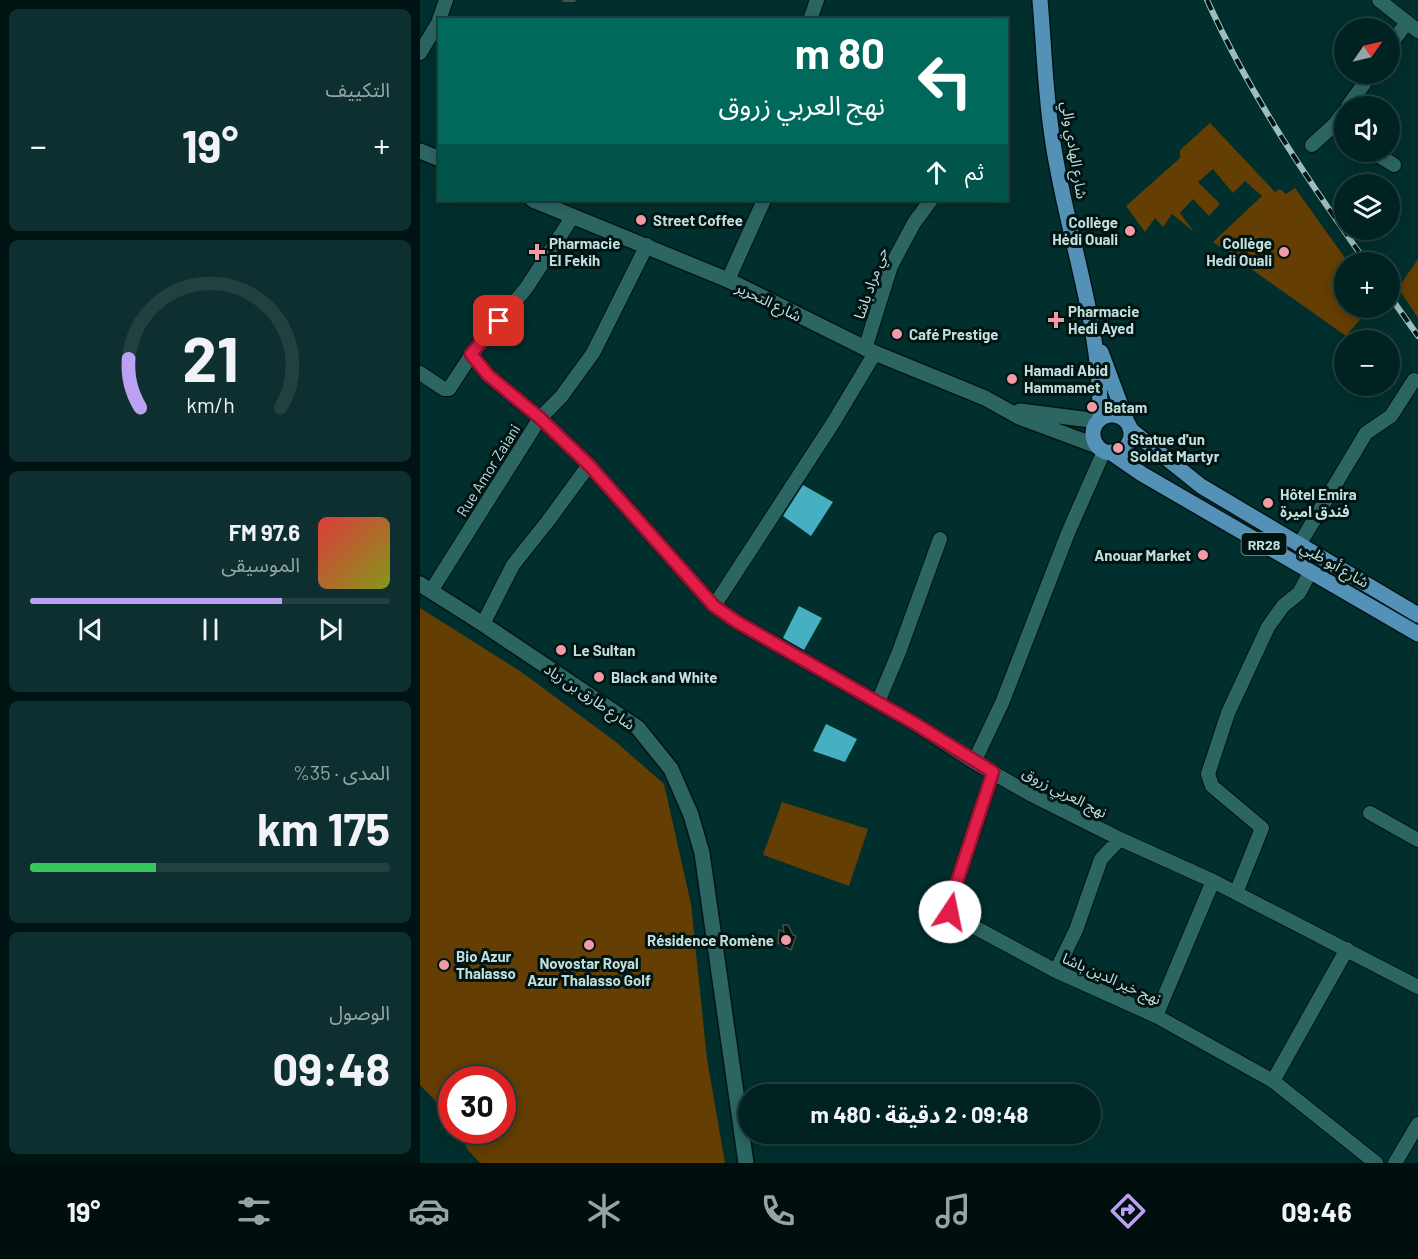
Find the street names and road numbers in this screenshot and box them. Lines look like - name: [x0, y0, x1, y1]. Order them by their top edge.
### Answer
- street label: شارع الهادي والي: [1054, 100, 1092, 201]
- street label: حي مراد باشا: [849, 245, 894, 322]
- street label: شارع التحرير: [731, 277, 805, 328]
- street label: Rue Amor Zaiani: [452, 420, 524, 520]
- road number: RR28: [1242, 533, 1286, 555]
- street label: شارع أبو ظبي: [1295, 537, 1373, 594]
- street label: شارع طارق بن زياد: [539, 659, 639, 736]
- street label: نهج العربي زروق: [1018, 763, 1110, 825]
- street label: نهج خير الدين باشا: [1058, 948, 1164, 1011]

